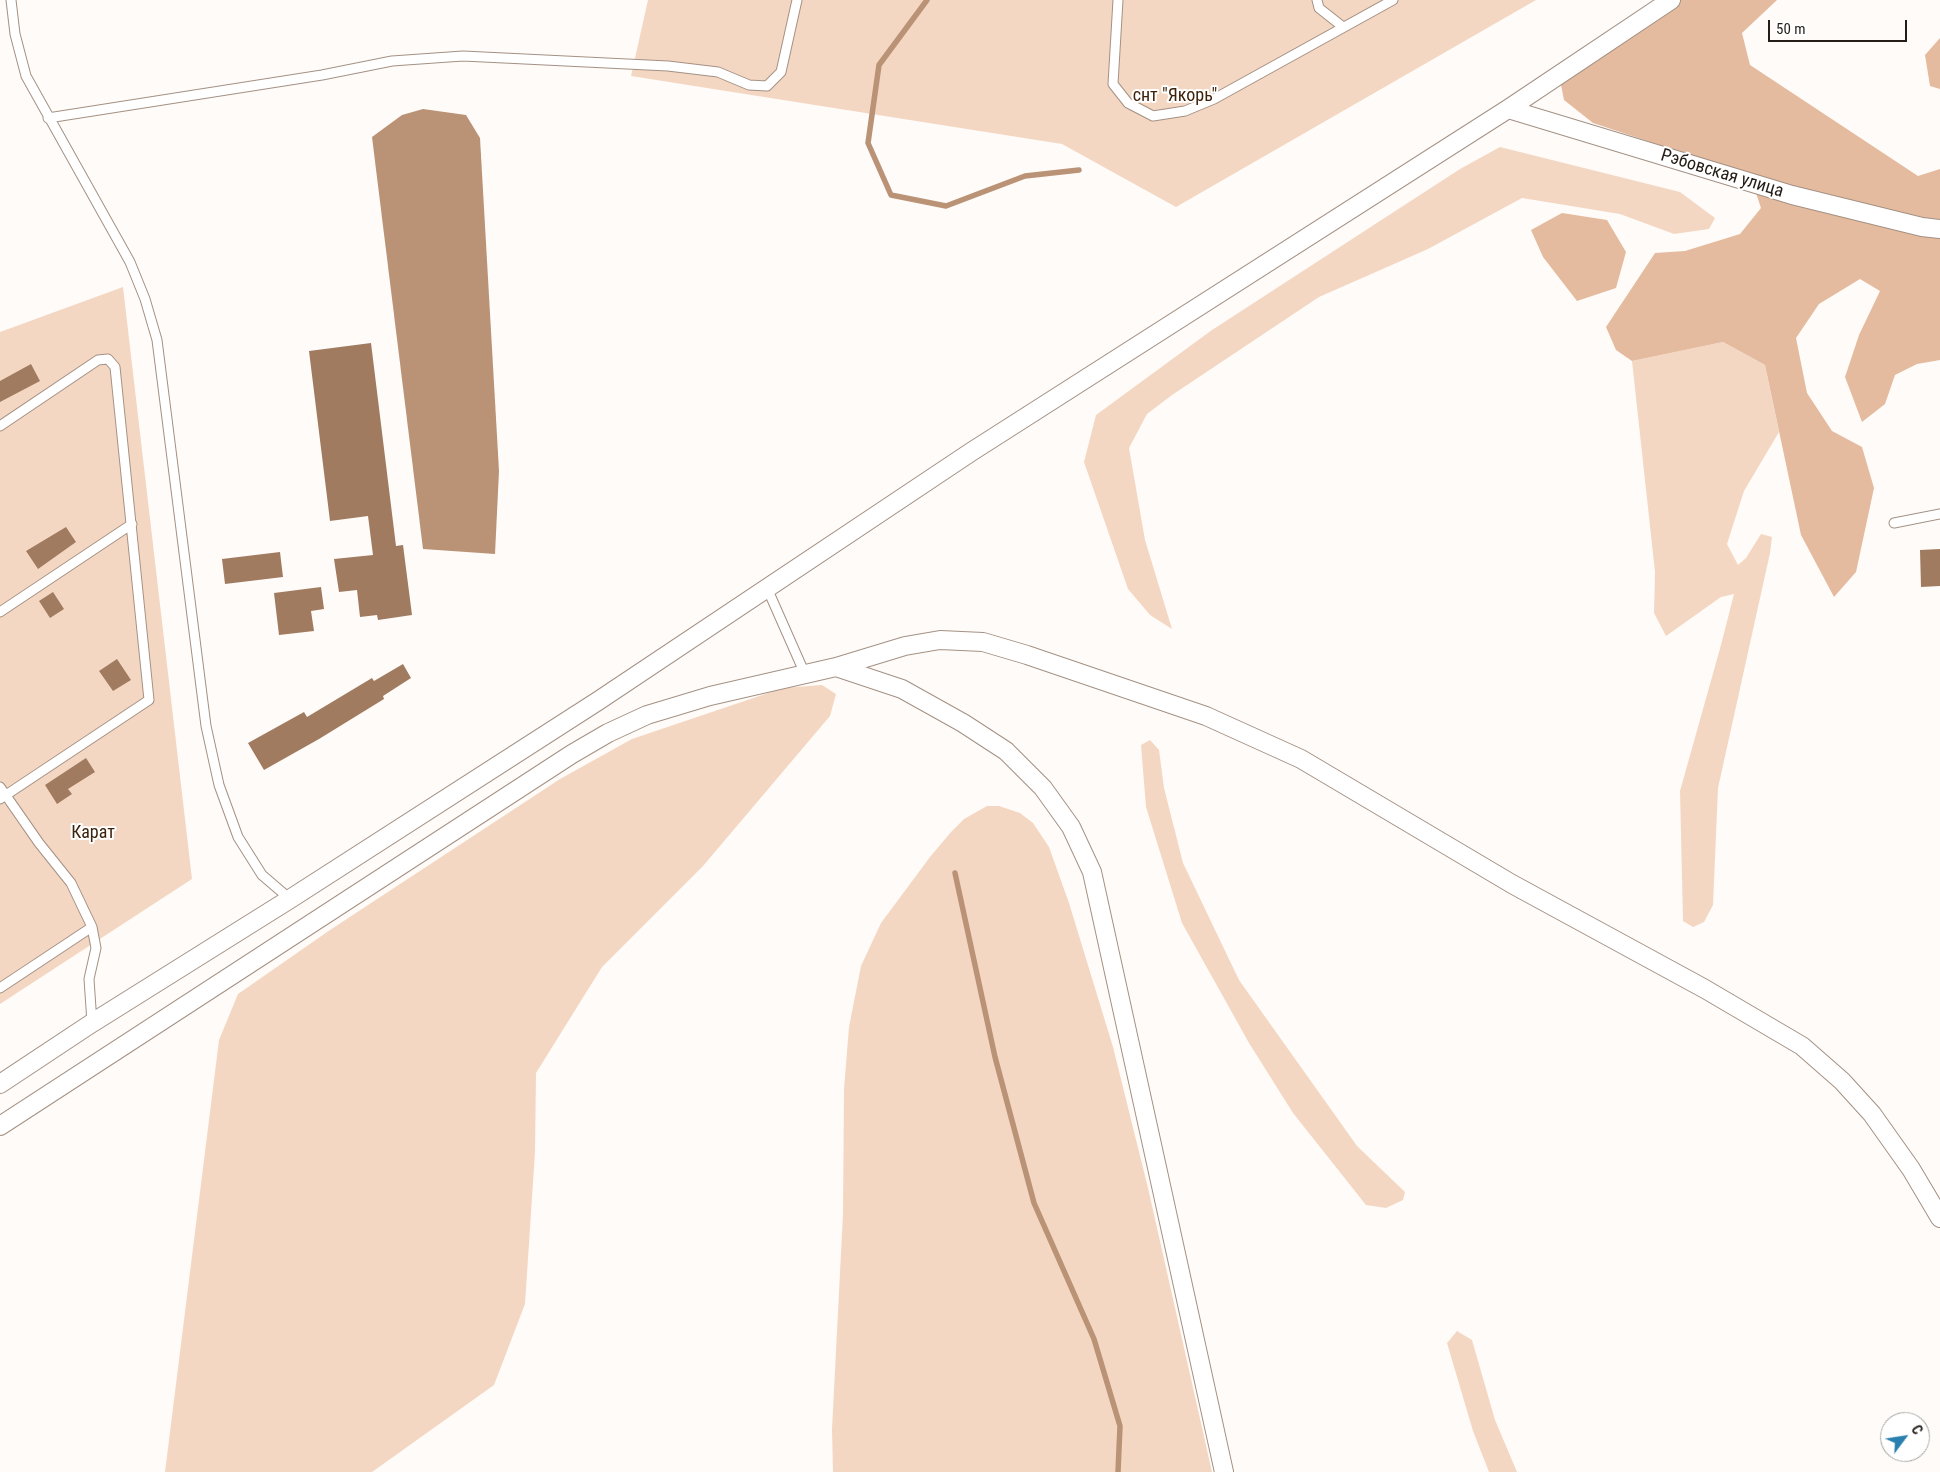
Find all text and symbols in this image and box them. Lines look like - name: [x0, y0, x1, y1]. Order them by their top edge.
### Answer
- scale bar: [1770, 10, 1909, 42]
- text: 50 m: [1776, 20, 1806, 38]
- park label: снт "Якорь": [1133, 85, 1217, 107]
- street label: Рэбовская улица: [1658, 145, 1786, 203]
- park label: Карат: [71, 822, 115, 844]
- north arrow: [1880, 1412, 1930, 1462]
- text: С: [1908, 1422, 1926, 1437]

